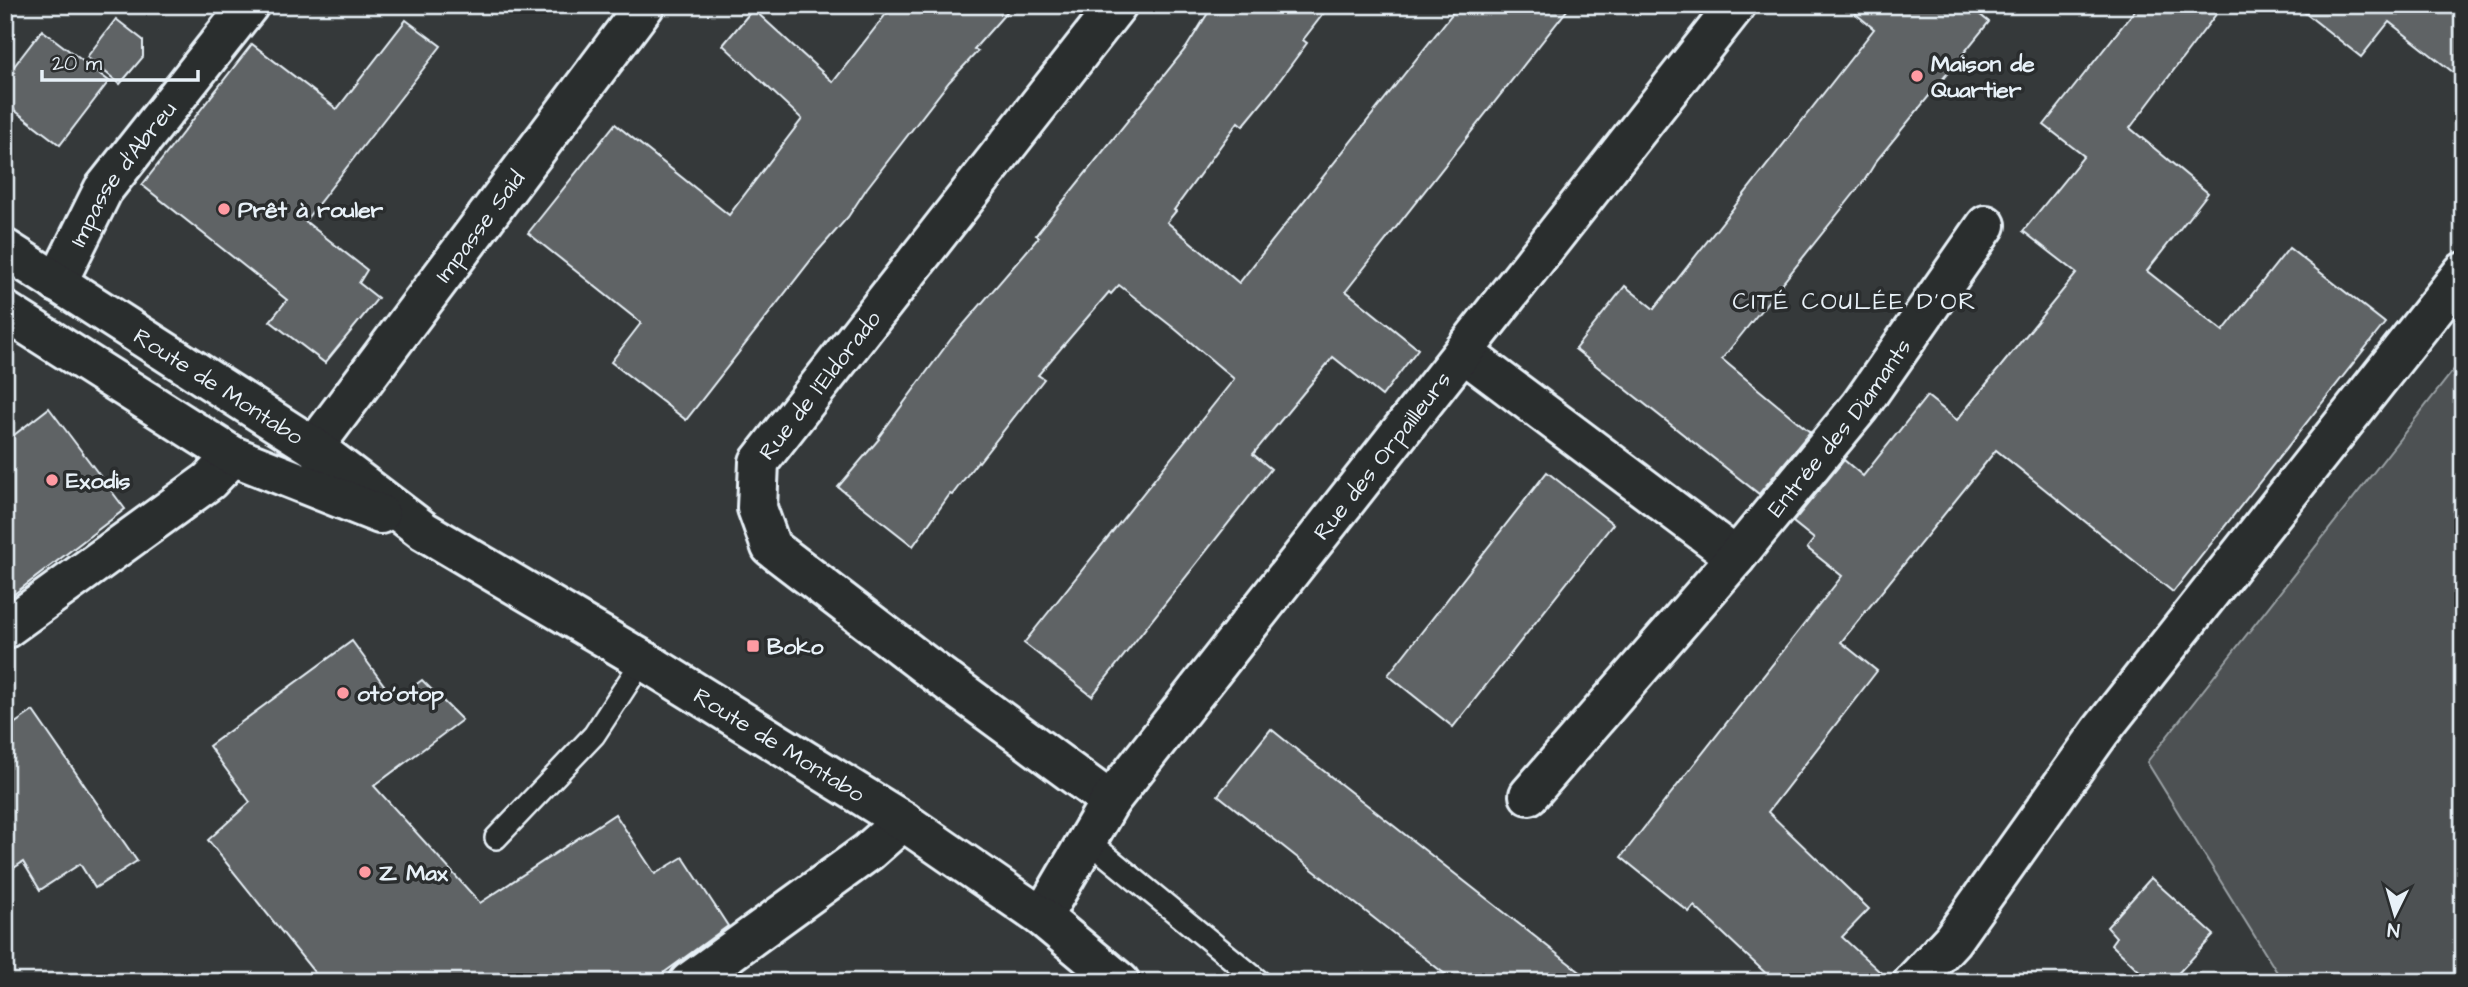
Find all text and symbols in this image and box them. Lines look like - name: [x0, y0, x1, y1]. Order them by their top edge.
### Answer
- scale bar: [42, 38, 198, 82]
- place label: Maison de Quartier: [1931, 48, 2035, 106]
- text: 20 m: [52, 49, 103, 78]
- marker: Maison de Quartier: [1909, 68, 1925, 84]
- street label: Impasse d'Abreu: [62, 95, 184, 252]
- street label: Impasse Said: [428, 164, 533, 289]
- place label: Prêt à rouler: [238, 194, 384, 226]
- marker: Prêt à rouler: [216, 201, 232, 217]
- district label: CITÉ COULÉE D'OR: [1732, 285, 1978, 319]
- street label: Rue de l'Eldorado: [752, 304, 889, 467]
- street label: Route de Montabo: [127, 321, 309, 453]
- street label: Entrée des Diamants: [1760, 332, 1919, 524]
- street label: Rue des Orpailleurs: [1306, 365, 1459, 547]
- place label: Exodis: [66, 465, 131, 497]
- marker: Exodis: [44, 472, 60, 488]
- place label: Boko: [767, 631, 823, 663]
- marker: Boko: [745, 638, 761, 654]
- place label: oto'otop: [357, 678, 444, 710]
- street label: Route de Montabo: [687, 680, 871, 810]
- marker: oto'otop: [335, 685, 351, 701]
- place label: Z Max: [379, 857, 449, 889]
- marker: Z Max: [357, 864, 373, 880]
- north arrow: [2360, 878, 2430, 948]
- text: N: [2386, 915, 2401, 943]

